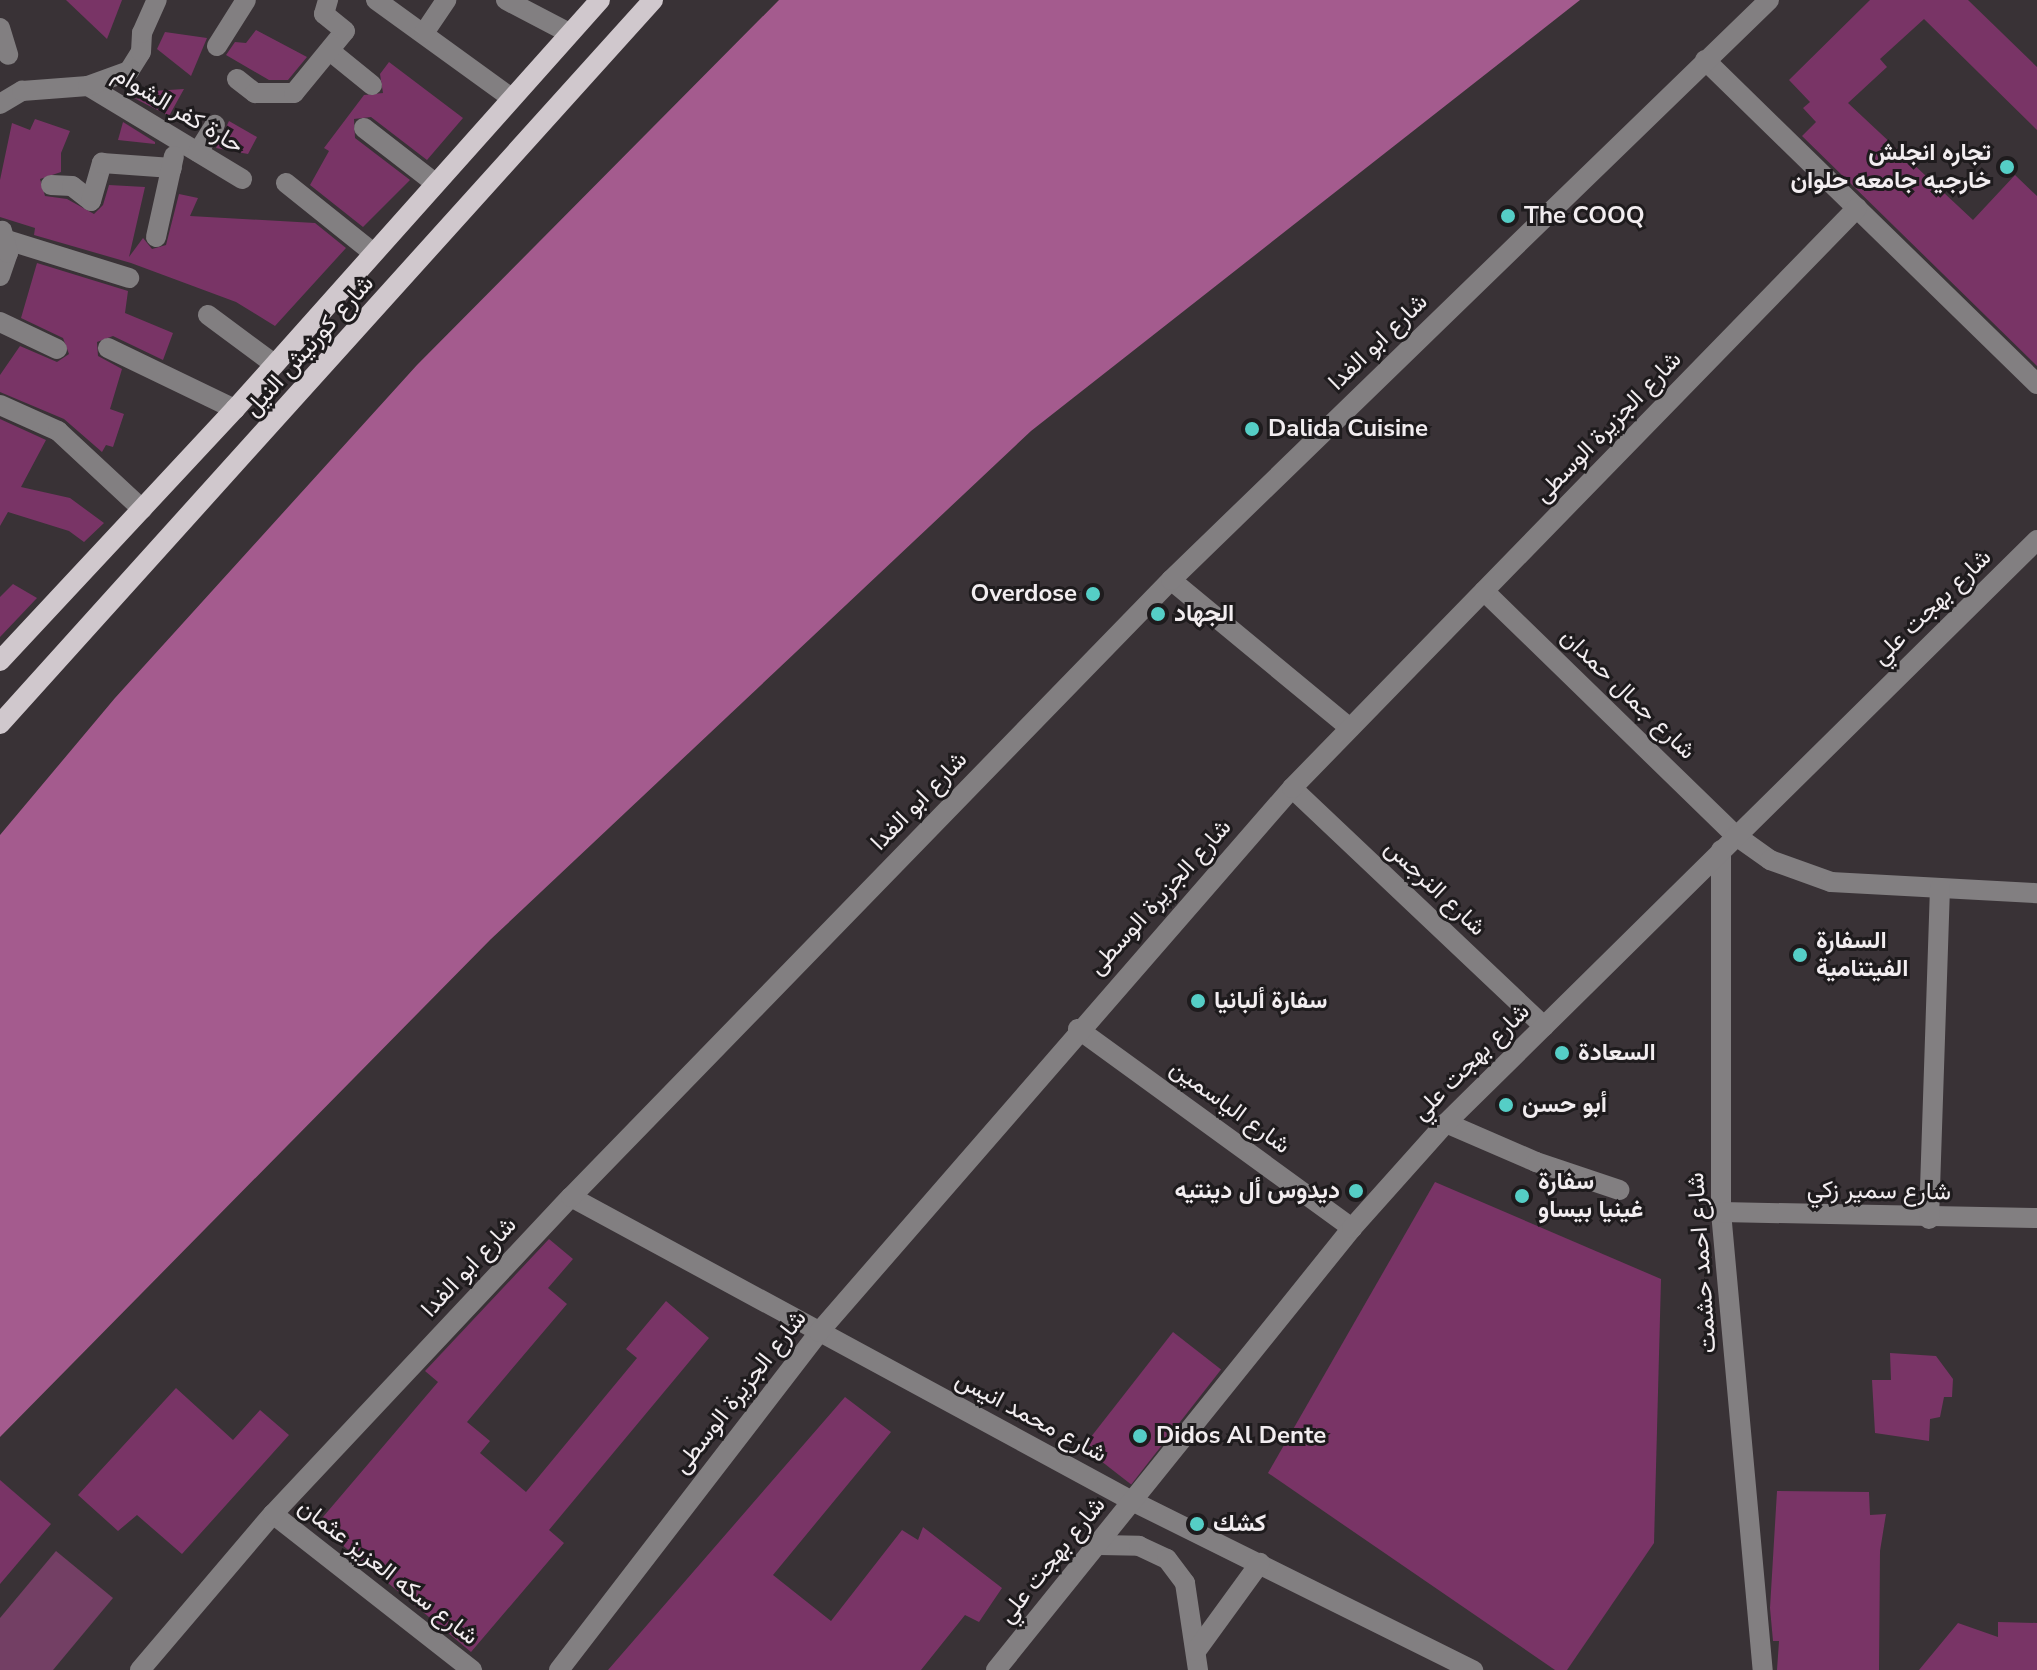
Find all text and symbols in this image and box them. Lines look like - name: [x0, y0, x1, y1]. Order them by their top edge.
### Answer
- street label: حارة كفر الشوام: [107, 60, 249, 160]
- place label: تجاره انجلش خارجيه جامعه حلوان: [1790, 139, 1991, 195]
- marker: تجاره انجلش خارجيه جامعه حلوان: [1998, 158, 2016, 176]
- place label: The COOQ: [1524, 202, 1645, 230]
- marker: The COOQ: [1499, 207, 1517, 225]
- street label: شارع كورنيش النيل: [238, 270, 380, 422]
- street label: شارع ابو الفدا: [1322, 288, 1434, 396]
- street label: شارع الجزيرة الوسطى: [1528, 345, 1688, 509]
- place label: Dalida Cuisine: [1268, 415, 1428, 443]
- marker: Dalida Cuisine: [1243, 420, 1261, 438]
- street label: شارع بهجت علي: [1867, 543, 1997, 671]
- place label: Overdose: [971, 580, 1077, 608]
- marker: Overdose: [1084, 585, 1102, 603]
- place label: الجهاد: [1174, 600, 1234, 628]
- marker: الجهاد: [1149, 605, 1167, 623]
- street label: شارع جمال حمدان: [1555, 622, 1701, 766]
- street label: شارع ابو الفدا: [865, 745, 973, 857]
- street label: شارع الجزيرة الوسطى: [1083, 813, 1237, 981]
- street label: شارع النرجس: [1378, 834, 1492, 942]
- place label: السفارة الفيتنامية: [1816, 927, 1908, 983]
- marker: السفارة الفيتنامية: [1791, 946, 1809, 964]
- place label: سفارة ألبانيا: [1214, 987, 1327, 1015]
- marker: سفارة ألبانيا: [1189, 992, 1207, 1010]
- street label: شارع بهجت علي: [1406, 997, 1536, 1127]
- place label: السعادة: [1578, 1039, 1656, 1067]
- marker: السعادة: [1553, 1044, 1571, 1062]
- street label: شارع الياسمين: [1164, 1054, 1296, 1160]
- place label: أبو حسن: [1522, 1091, 1607, 1119]
- marker: أبو حسن: [1497, 1096, 1515, 1114]
- place label: سفارة غينيا بيساو: [1538, 1168, 1643, 1224]
- street label: شارع احمد حشمت: [1681, 1172, 1723, 1354]
- street label: شارع سمير زكي: [1807, 1175, 1951, 1207]
- place label: ديدوس أل دينتيه: [1174, 1177, 1340, 1205]
- marker: ديدوس أل دينتيه: [1347, 1182, 1365, 1200]
- marker: سفارة غينيا بيساو: [1513, 1187, 1531, 1205]
- street label: شارع ابو الفدا: [415, 1211, 523, 1323]
- street label: شارع الجزيرة الوسطى: [667, 1305, 813, 1479]
- street label: شارع محمد انيس: [950, 1365, 1112, 1469]
- place label: Didos Al Dente: [1156, 1422, 1326, 1450]
- marker: Didos Al Dente: [1131, 1427, 1149, 1445]
- street label: شارع بهجت علي: [992, 1491, 1112, 1629]
- street label: شارع سكه العزيز عثمان: [292, 1493, 484, 1651]
- place label: كشك: [1213, 1510, 1266, 1538]
- marker: كشك: [1188, 1515, 1206, 1533]

